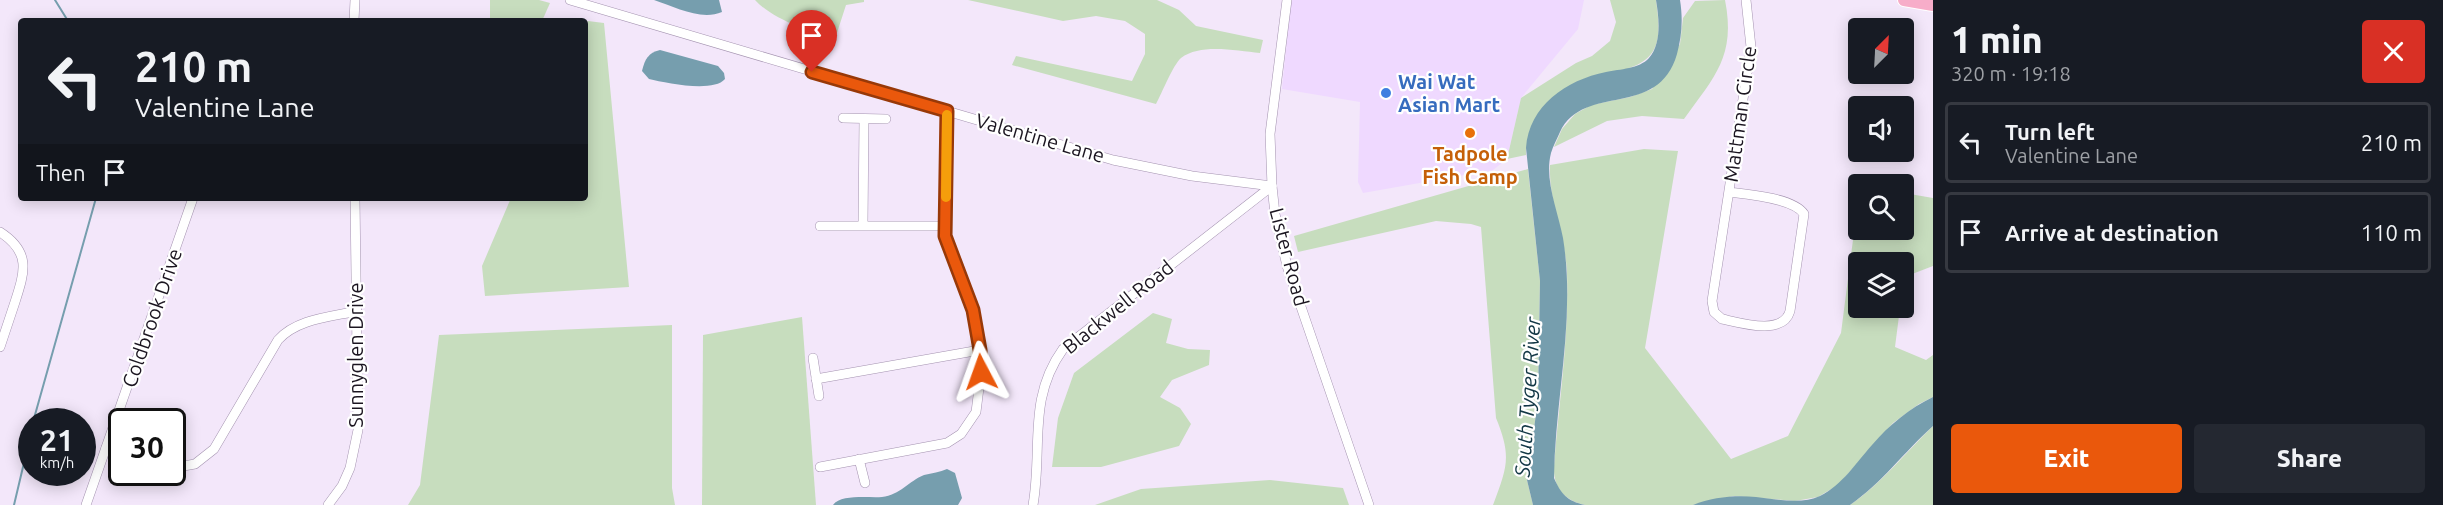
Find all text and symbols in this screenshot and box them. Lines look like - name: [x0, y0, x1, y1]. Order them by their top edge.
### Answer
- pin: [786, 10, 837, 72]
- north arrow: [1848, 18, 1914, 84]
- map controls: [1848, 18, 1914, 318]
- icon: arrive: [795, 19, 828, 52]
- text: 1 min: [1951, 19, 2043, 60]
- button: close: [2362, 20, 2425, 83]
- icon: left: [36, 42, 114, 120]
- text: 210 m: [135, 43, 252, 90]
- street label: Mattman Circle: [1719, 44, 1760, 183]
- text: 320 m · 19:18: [1951, 62, 2071, 85]
- place label: Wai Wat Asian Mart: [1398, 70, 1500, 116]
- marker: Wai Wat Asian Mart: [1379, 86, 1393, 100]
- text: Valentine Lane: [135, 92, 315, 122]
- button: sound: [1848, 96, 1914, 162]
- street label: Valentine Lane: [973, 108, 1107, 167]
- text: Turn left: [2005, 119, 2095, 144]
- marker: Tadpole Fish Camp: [1463, 126, 1477, 140]
- icon: left: [1954, 126, 1987, 159]
- text: 210 m: [2361, 130, 2422, 155]
- place label: Tadpole Fish Camp: [1422, 142, 1518, 188]
- text: Valentine Lane: [2005, 144, 2138, 167]
- icon: arrive: [98, 156, 131, 189]
- text: Then: [36, 160, 86, 185]
- button: search: [1848, 174, 1914, 240]
- street label: Lister Road: [1265, 205, 1314, 309]
- icon: arrive: [1954, 216, 1987, 249]
- text: Arrive at destination: [2005, 220, 2219, 245]
- text: 110 m: [2361, 220, 2422, 245]
- street label: Coldbrook Drive: [117, 245, 186, 390]
- button: layers: [1848, 252, 1914, 318]
- street label: Blackwell Road: [1058, 255, 1178, 358]
- street label: Sunnyglen Drive: [344, 282, 367, 428]
- water label: South Tyger River: [1509, 315, 1545, 479]
- position arrow: [949, 340, 1013, 404]
- speed limit sign: 30: [108, 408, 186, 486]
- text: 21: [40, 423, 74, 457]
- button: Exit: [1951, 424, 2182, 493]
- button: Share: [2194, 424, 2425, 493]
- text: km/h: [40, 454, 74, 471]

